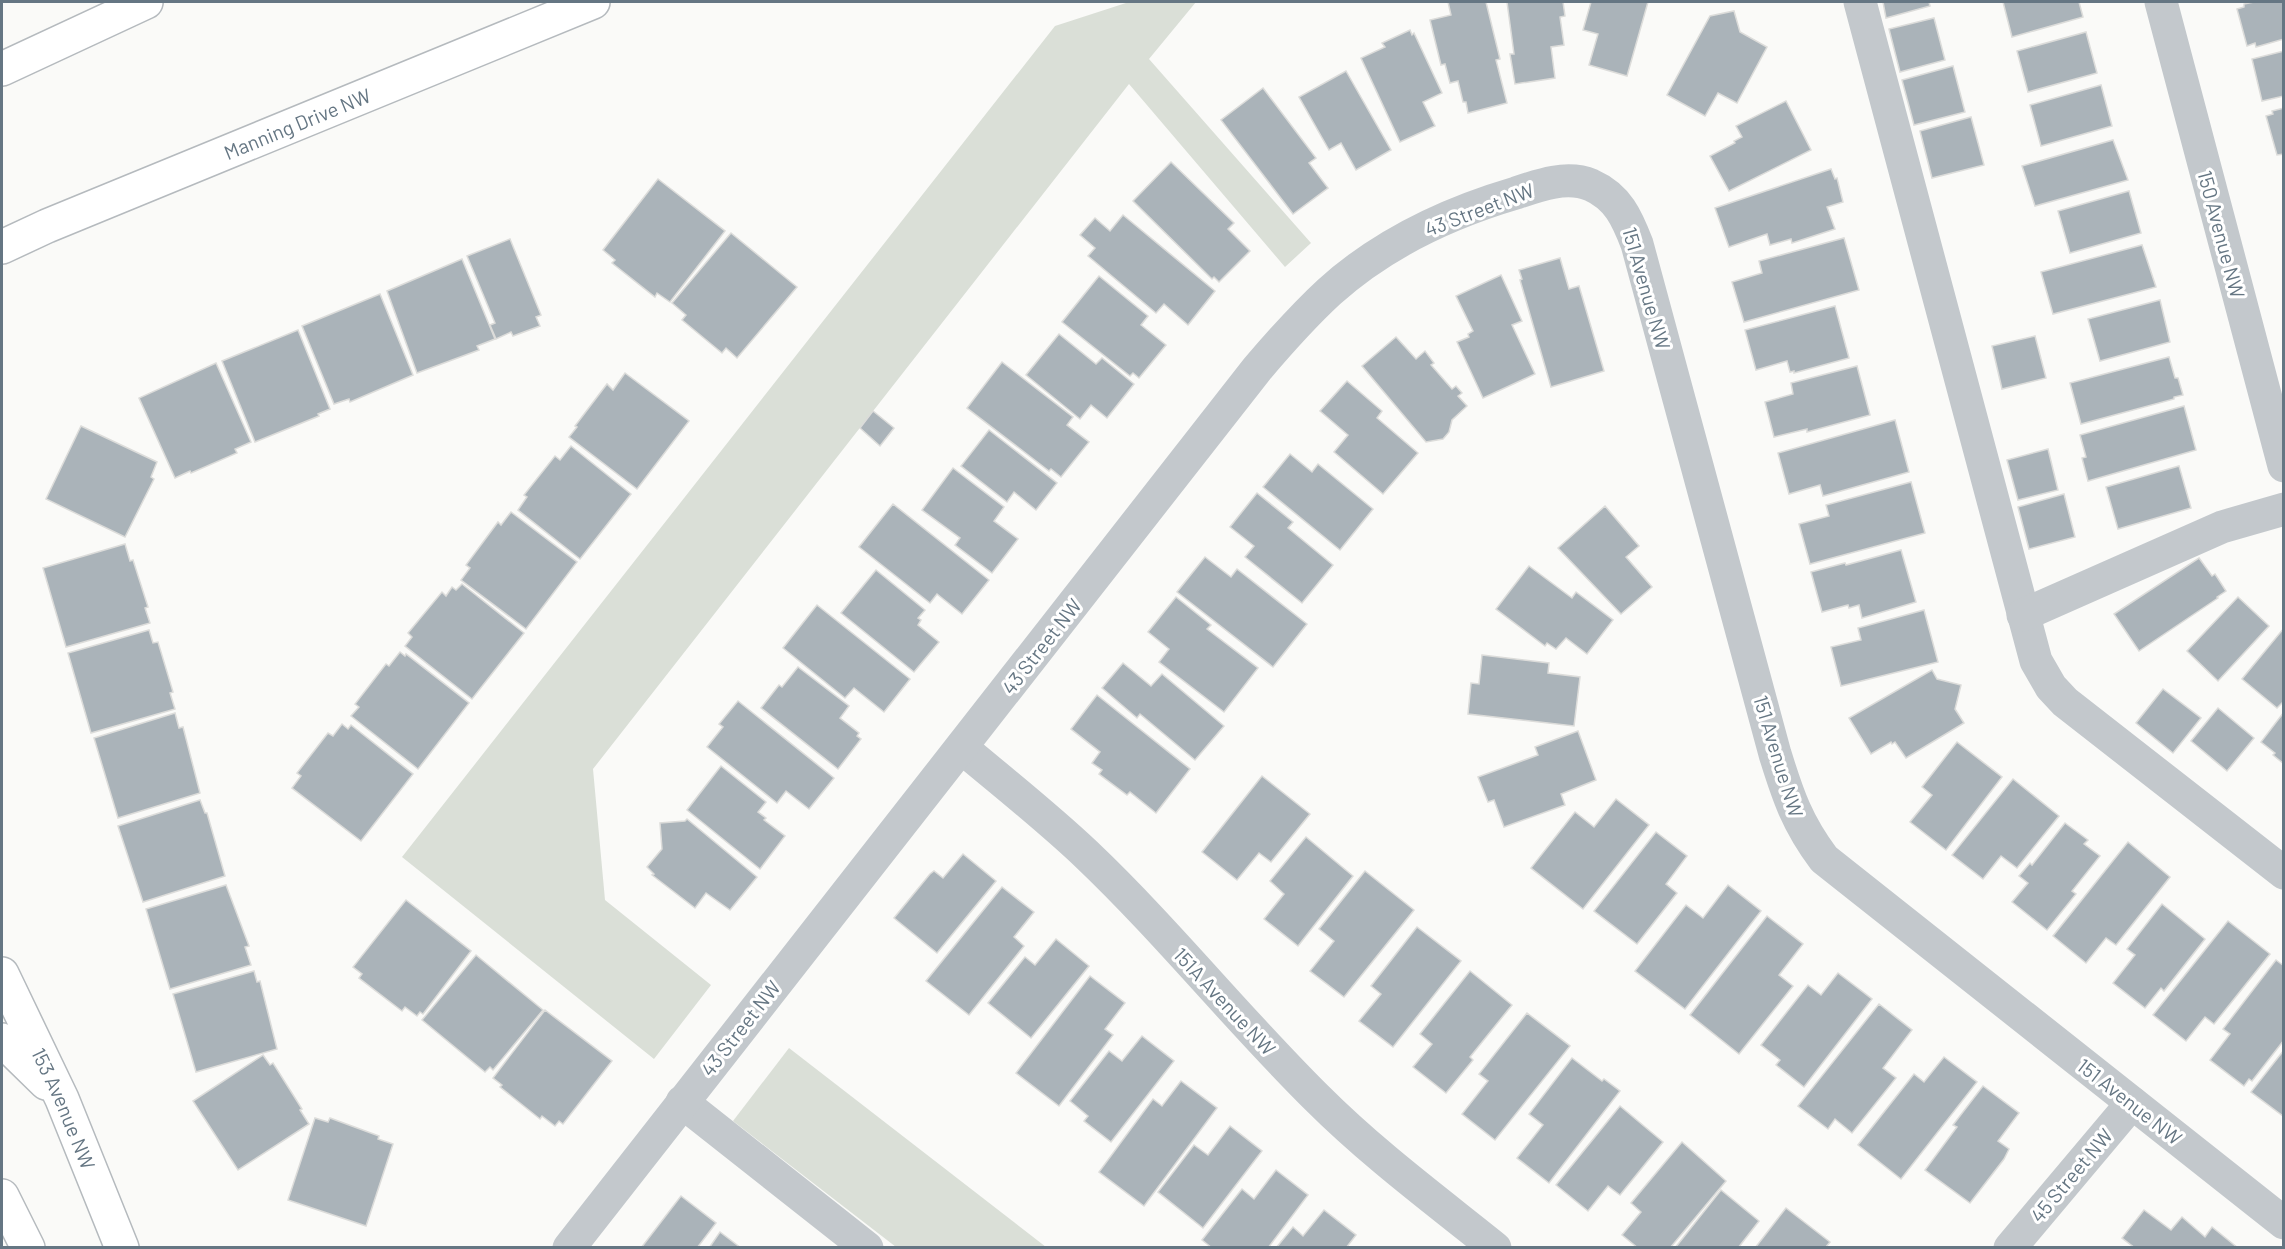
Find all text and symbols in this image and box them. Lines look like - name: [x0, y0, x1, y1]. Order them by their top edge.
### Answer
- street label: Manning Drive NW: [220, 82, 374, 164]
- street label: 150 Avenue NW: [2193, 168, 2251, 301]
- street label: 43 Street NW: [1421, 177, 1537, 241]
- street label: 151 Avenue NW: [1618, 224, 1676, 352]
- street label: 43 Street NW: [996, 593, 1086, 699]
- street label: 151 Avenue NW: [1749, 692, 1809, 820]
- street label: 151A Avenue NW: [1169, 942, 1281, 1060]
- street label: 43 Street NW: [695, 975, 785, 1081]
- street label: 153 Avenue NW: [27, 1043, 101, 1173]
- street label: 151 Avenue NW: [2073, 1053, 2188, 1150]
- street label: 45 Street NW: [2025, 1123, 2117, 1227]

